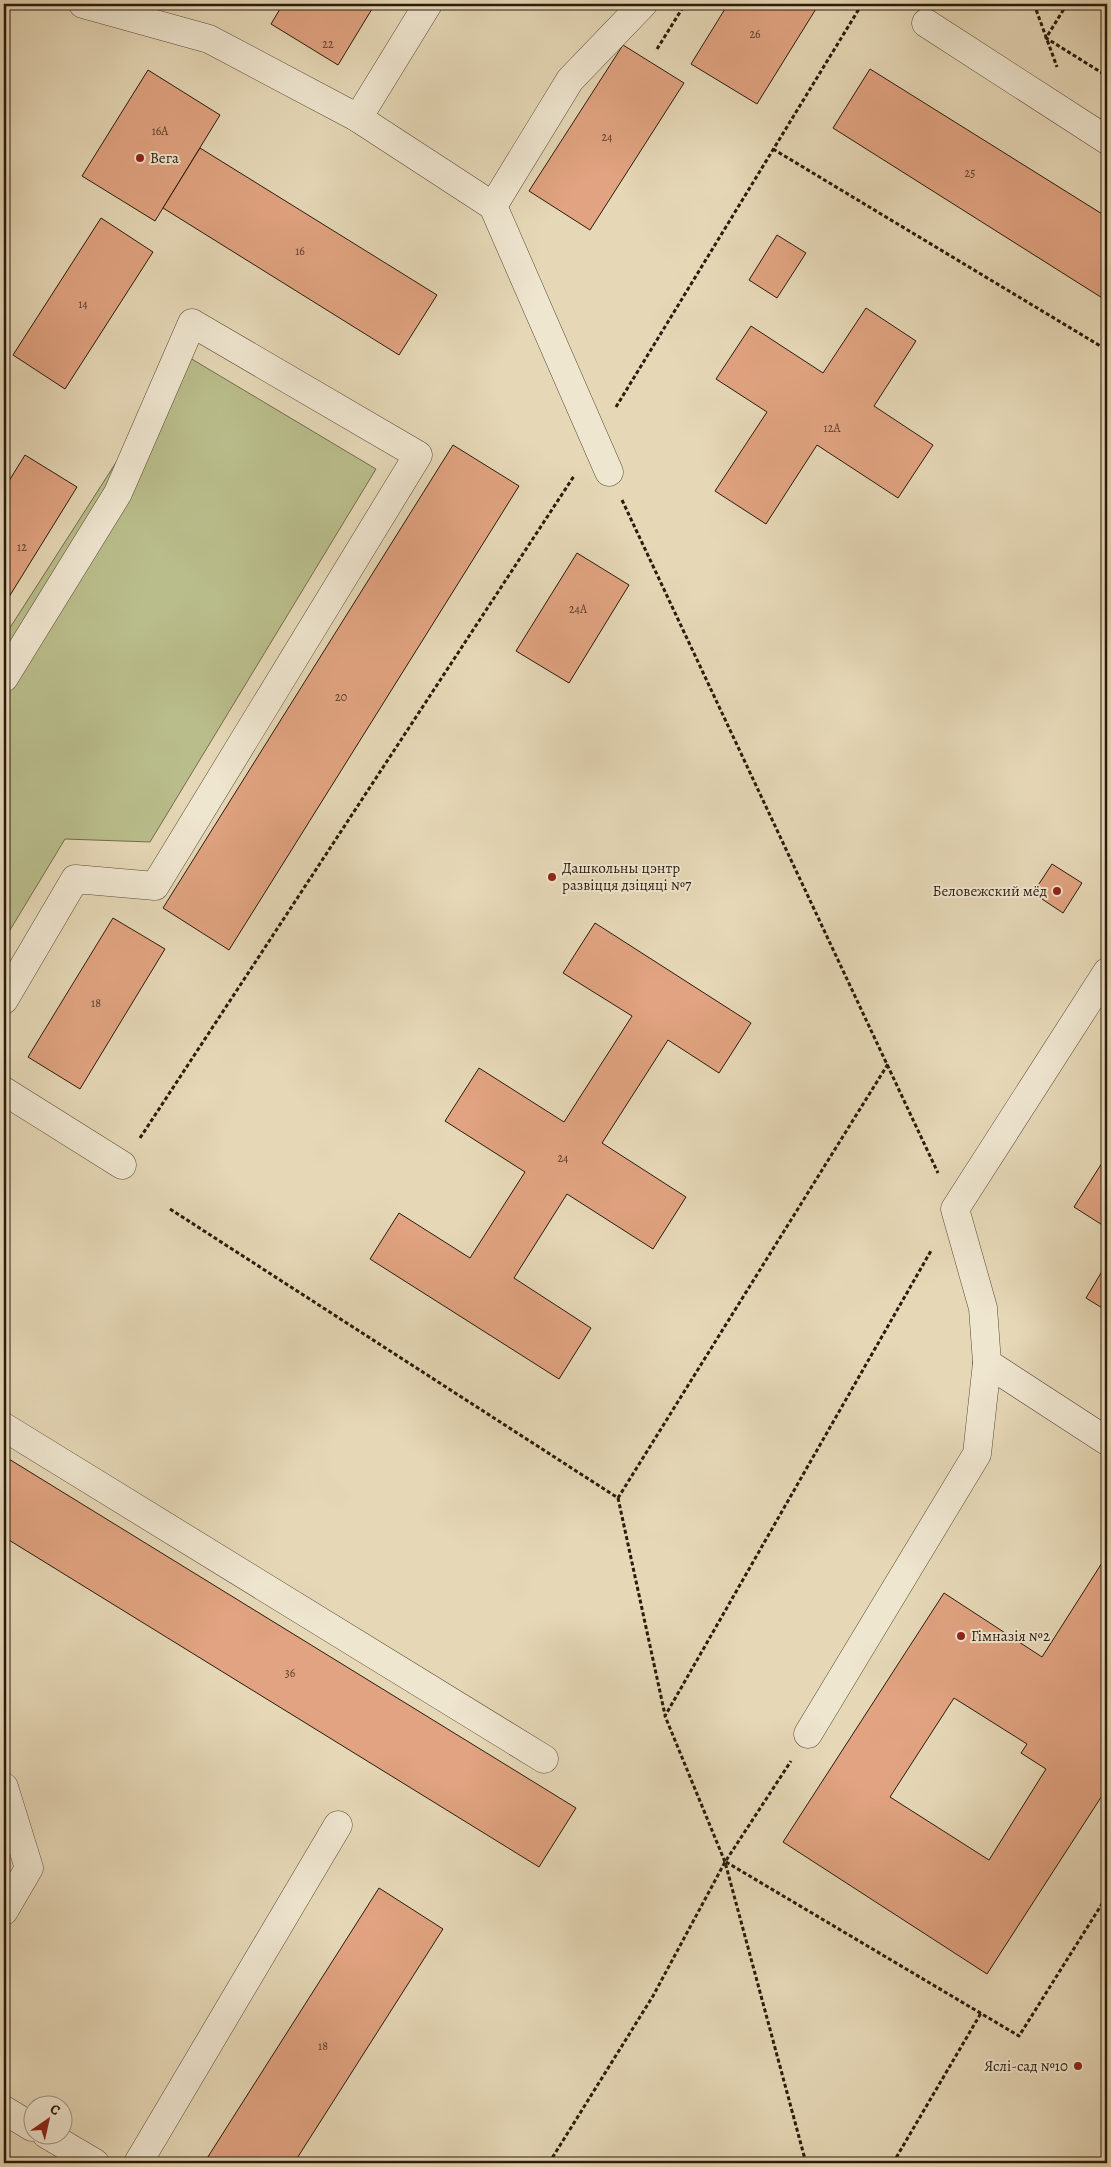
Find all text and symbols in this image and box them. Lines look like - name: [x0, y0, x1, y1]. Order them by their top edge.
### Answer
- house number: 26: [749, 26, 761, 42]
- house number: 22: [322, 36, 334, 52]
- house number: 16А: [152, 123, 169, 139]
- house number: 24: [601, 129, 613, 145]
- place label: Вега: [150, 148, 179, 168]
- marker: Вега: [134, 152, 146, 164]
- house number: 25: [965, 165, 975, 181]
- house number: 16: [295, 243, 305, 259]
- house number: 14: [78, 296, 88, 312]
- house number: 12А: [824, 420, 841, 436]
- house number: 12: [17, 539, 27, 555]
- house number: 24А: [569, 601, 588, 617]
- house number: 20: [335, 689, 347, 705]
- place label: Дашкольны цэнтр развіцця дзіцяці №7: [562, 858, 692, 895]
- marker: Дашкольны цэнтр развіцця дзіцяці №7: [546, 871, 558, 883]
- place label: Беловежский мёд: [932, 881, 1047, 901]
- marker: Беловежский мёд: [1051, 885, 1063, 897]
- house number: 18: [91, 995, 101, 1011]
- house number: 24: [557, 1150, 569, 1166]
- place label: Гімназія №2: [971, 1626, 1050, 1646]
- marker: Гімназія №2: [955, 1630, 967, 1642]
- house number: 36: [285, 1665, 296, 1681]
- house number: 18: [318, 2038, 328, 2054]
- place label: Яслі-сад №10: [984, 2056, 1068, 2076]
- marker: Яслі-сад №10: [1072, 2060, 1084, 2072]
- north arrow: [22, 2094, 72, 2144]
- text: С: [46, 2099, 64, 2120]

